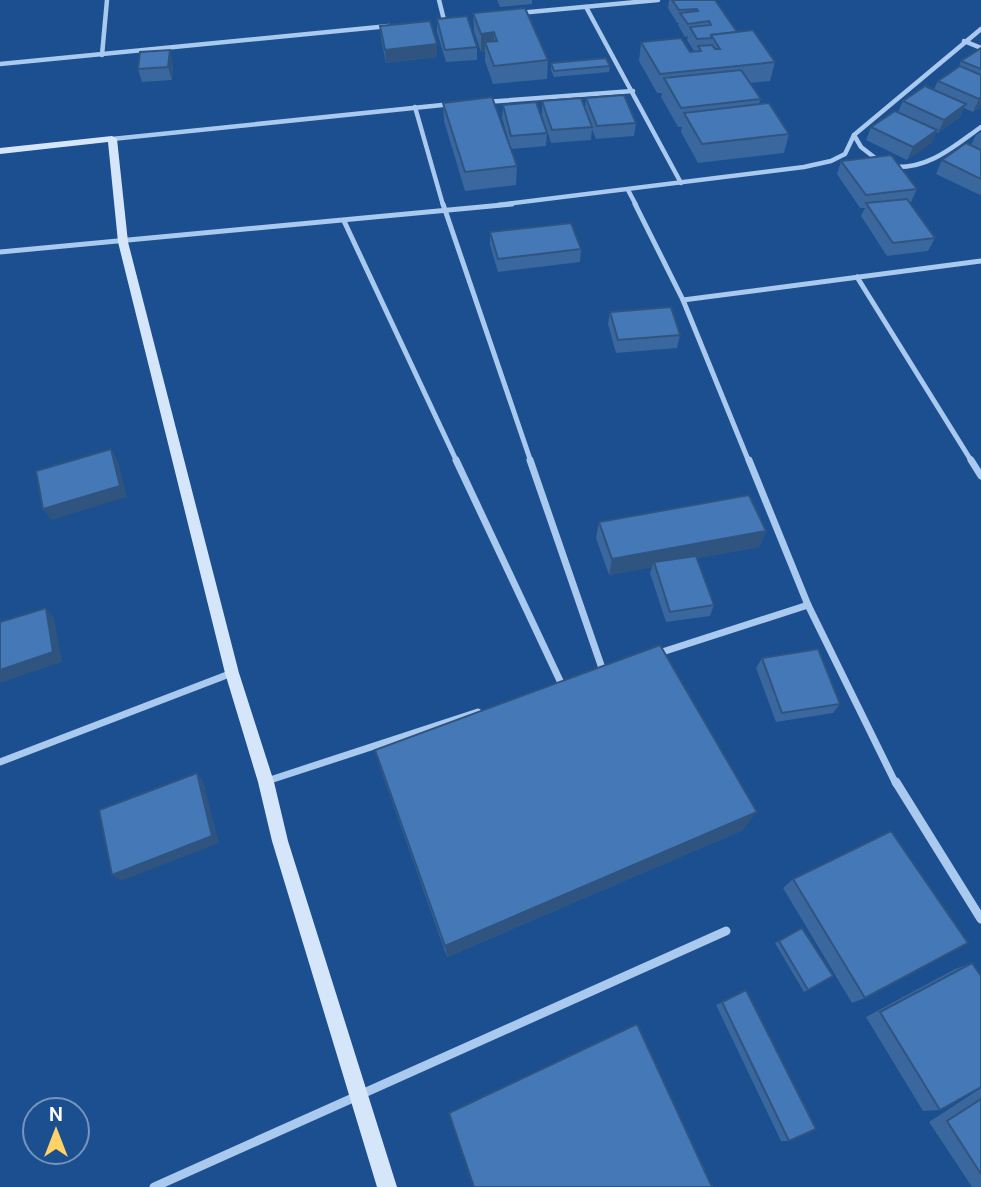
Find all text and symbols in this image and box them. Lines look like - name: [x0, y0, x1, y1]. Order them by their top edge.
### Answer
- north arrow: [21, 1096, 91, 1166]
- text: N: [49, 1102, 63, 1127]

